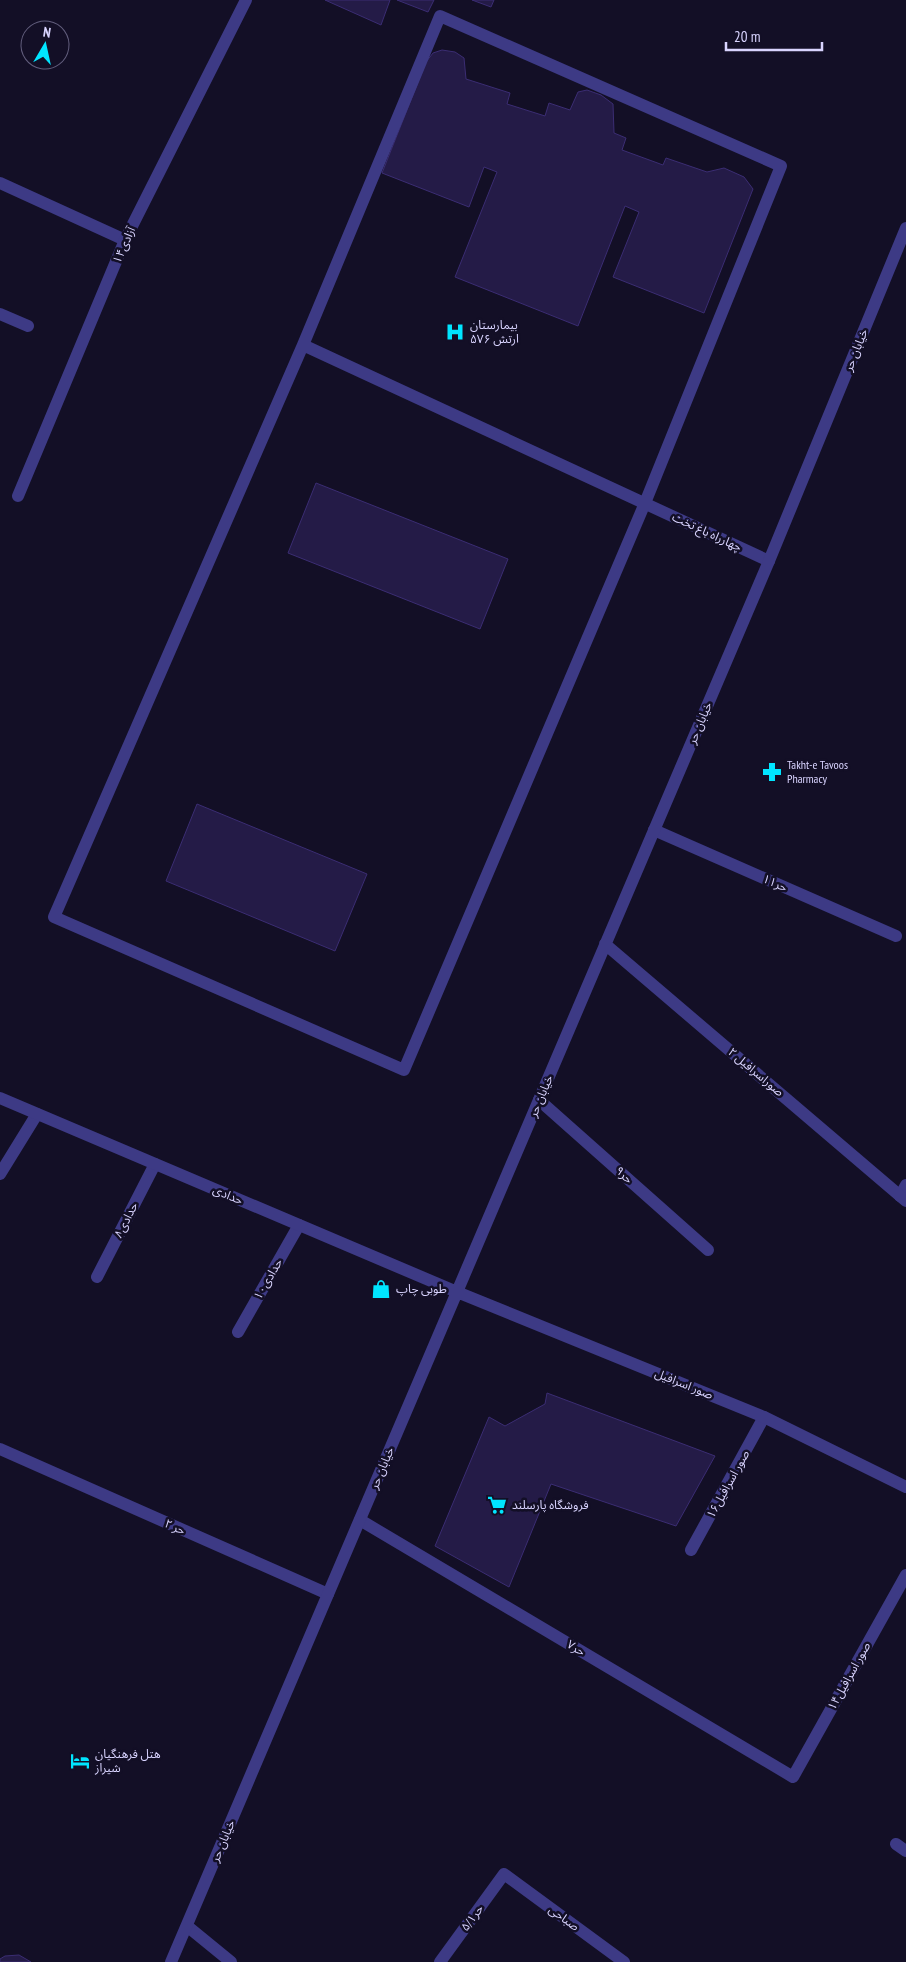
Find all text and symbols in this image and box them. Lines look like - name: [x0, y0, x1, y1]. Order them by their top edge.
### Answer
- north arrow: [20, 20, 70, 70]
- scale bar: [726, 20, 822, 52]
- text: N: [42, 23, 52, 42]
- text: 20 m: [734, 27, 760, 46]
- street label: آزادی۱۴: [109, 224, 138, 265]
- place label: بیمارستان ۵۷۶ ارتش: [470, 317, 519, 346]
- hospital icon: بیمارستان ۵۷۶ ارتش: [444, 321, 466, 343]
- street label: خیابان حر: [840, 326, 871, 374]
- street label: چهارراه باغ تخت: [669, 509, 744, 556]
- street label: خیابان حر: [684, 699, 715, 747]
- place label: Takht-e Tavoos Pharmacy: [787, 757, 848, 786]
- pharmacy icon: Takht-e Tavoos Pharmacy: [761, 761, 783, 783]
- street label: حر۱۱: [760, 870, 790, 895]
- street label: صوراسرافیل ۲: [725, 1044, 787, 1099]
- street label: خیابان حر: [525, 1072, 556, 1120]
- street label: حر۹: [612, 1163, 636, 1186]
- street label: حدادی: [211, 1182, 245, 1208]
- street label: ۸حدادی: [110, 1199, 141, 1240]
- street label: حدادی۱۰: [250, 1256, 285, 1302]
- shop icon: طوبی چاپ: [370, 1278, 392, 1300]
- place label: طوبی چاپ: [396, 1281, 447, 1297]
- street label: صور اسرافیل: [653, 1365, 716, 1402]
- street label: خیابان حر: [366, 1444, 397, 1492]
- street label: صور اسرافیل۱۶: [703, 1447, 753, 1520]
- supermarket icon: فروشگاه پارسلند: [486, 1494, 508, 1516]
- place label: فروشگاه پارسلند: [512, 1497, 589, 1513]
- street label: ۲ حر: [162, 1515, 188, 1538]
- street label: حر۷: [564, 1636, 588, 1659]
- street label: صور اسرافیل۱۴: [824, 1639, 874, 1712]
- place label: هتل فرهنگیان شیراز: [94, 1746, 161, 1775]
- hotel icon: هتل فرهنگیان شیراز: [69, 1750, 91, 1772]
- street label: خیابان حر: [207, 1817, 238, 1865]
- street label: صباحی: [546, 1901, 583, 1934]
- street label: حر۵/۱: [457, 1902, 486, 1934]

